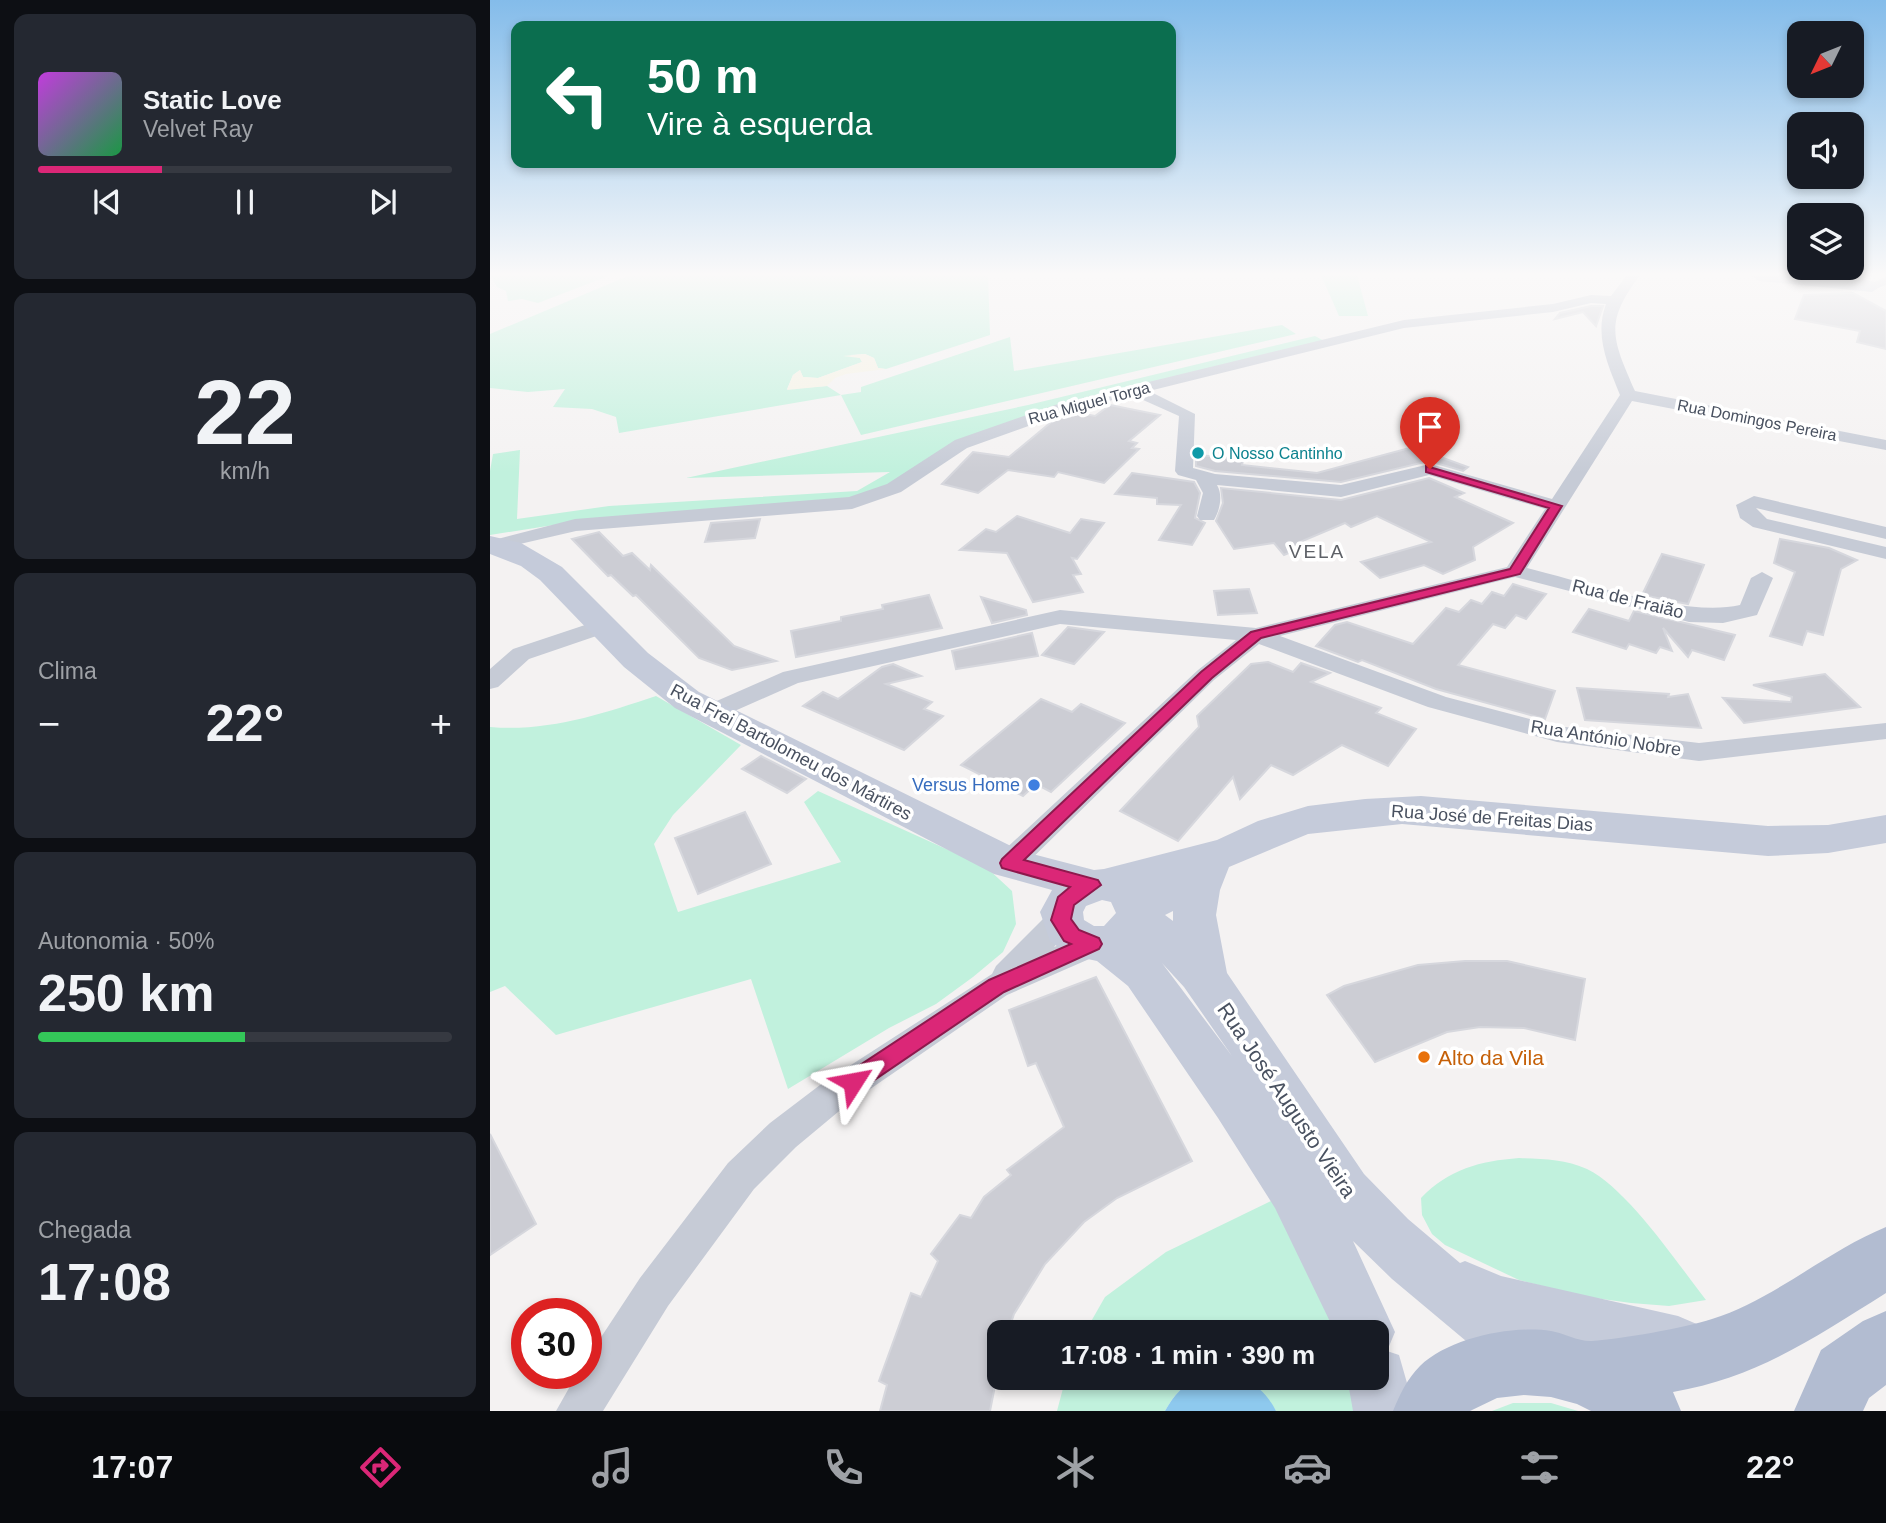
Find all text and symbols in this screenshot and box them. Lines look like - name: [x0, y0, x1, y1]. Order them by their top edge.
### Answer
- north arrow: [1787, 21, 1864, 98]
- map controls: [1787, 21, 1864, 280]
- icon: left: [532, 49, 623, 140]
- text: 50 m: [647, 49, 759, 103]
- text: Static Love: [143, 85, 282, 115]
- text: Vire à esquerda: [647, 106, 872, 142]
- button: sound: [1787, 112, 1864, 189]
- text: Velvet Ray: [143, 116, 253, 142]
- icon: previous: [88, 183, 126, 221]
- icon: pause: [226, 183, 264, 221]
- icon: next: [364, 183, 402, 221]
- button: layers: [1787, 203, 1864, 280]
- text: 22: [194, 362, 296, 463]
- street label: Rua Miguel Torga: [1026, 379, 1152, 427]
- street label: Rua Domingos Pereira: [1676, 396, 1838, 444]
- pin: [1400, 397, 1460, 469]
- icon: arrive: [1411, 408, 1449, 446]
- marker: O Nosso Cantinho: [1190, 445, 1206, 461]
- place label: O Nosso Cantinho: [1212, 445, 1343, 462]
- text: km/h: [220, 458, 270, 484]
- district label: VELA: [1289, 541, 1345, 562]
- street label: Rua de Fraião: [1570, 575, 1686, 623]
- text: Clima: [38, 658, 97, 684]
- street label: Rua Frei Bartolomeu dos Mártires: [667, 680, 915, 824]
- text: 22°: [206, 694, 284, 752]
- text: −: [38, 703, 60, 745]
- text: +: [430, 703, 452, 745]
- street label: Rua António Nobre: [1529, 716, 1683, 760]
- place label: Versus Home: [912, 775, 1020, 795]
- marker: Versus Home: [1026, 777, 1042, 793]
- street label: Rua José de Freitas Dias: [1391, 801, 1593, 835]
- text: Autonomia · 50%: [38, 928, 214, 954]
- text: 250 km: [38, 964, 214, 1022]
- street label: Rua José Augusto Vieira: [1213, 998, 1361, 1202]
- position arrow: [816, 1045, 890, 1119]
- place label: Alto da Vila: [1438, 1046, 1544, 1069]
- marker: Alto da Vila: [1416, 1049, 1432, 1065]
- text: Chegada: [38, 1217, 131, 1243]
- text: 17:08: [38, 1253, 171, 1311]
- speed limit sign: 30: [511, 1298, 602, 1389]
- text: 17:08 · 1 min · 390 m: [1061, 1340, 1315, 1370]
- icon: directions: [356, 1443, 405, 1492]
- icon: music: [588, 1443, 637, 1492]
- icon: phone: [819, 1443, 868, 1492]
- icon: climate: [1051, 1443, 1100, 1492]
- icon: car: [1283, 1443, 1332, 1492]
- icon: filters: [1515, 1443, 1564, 1492]
- text: 17:07: [91, 1449, 173, 1485]
- text: 22°: [1746, 1449, 1795, 1485]

